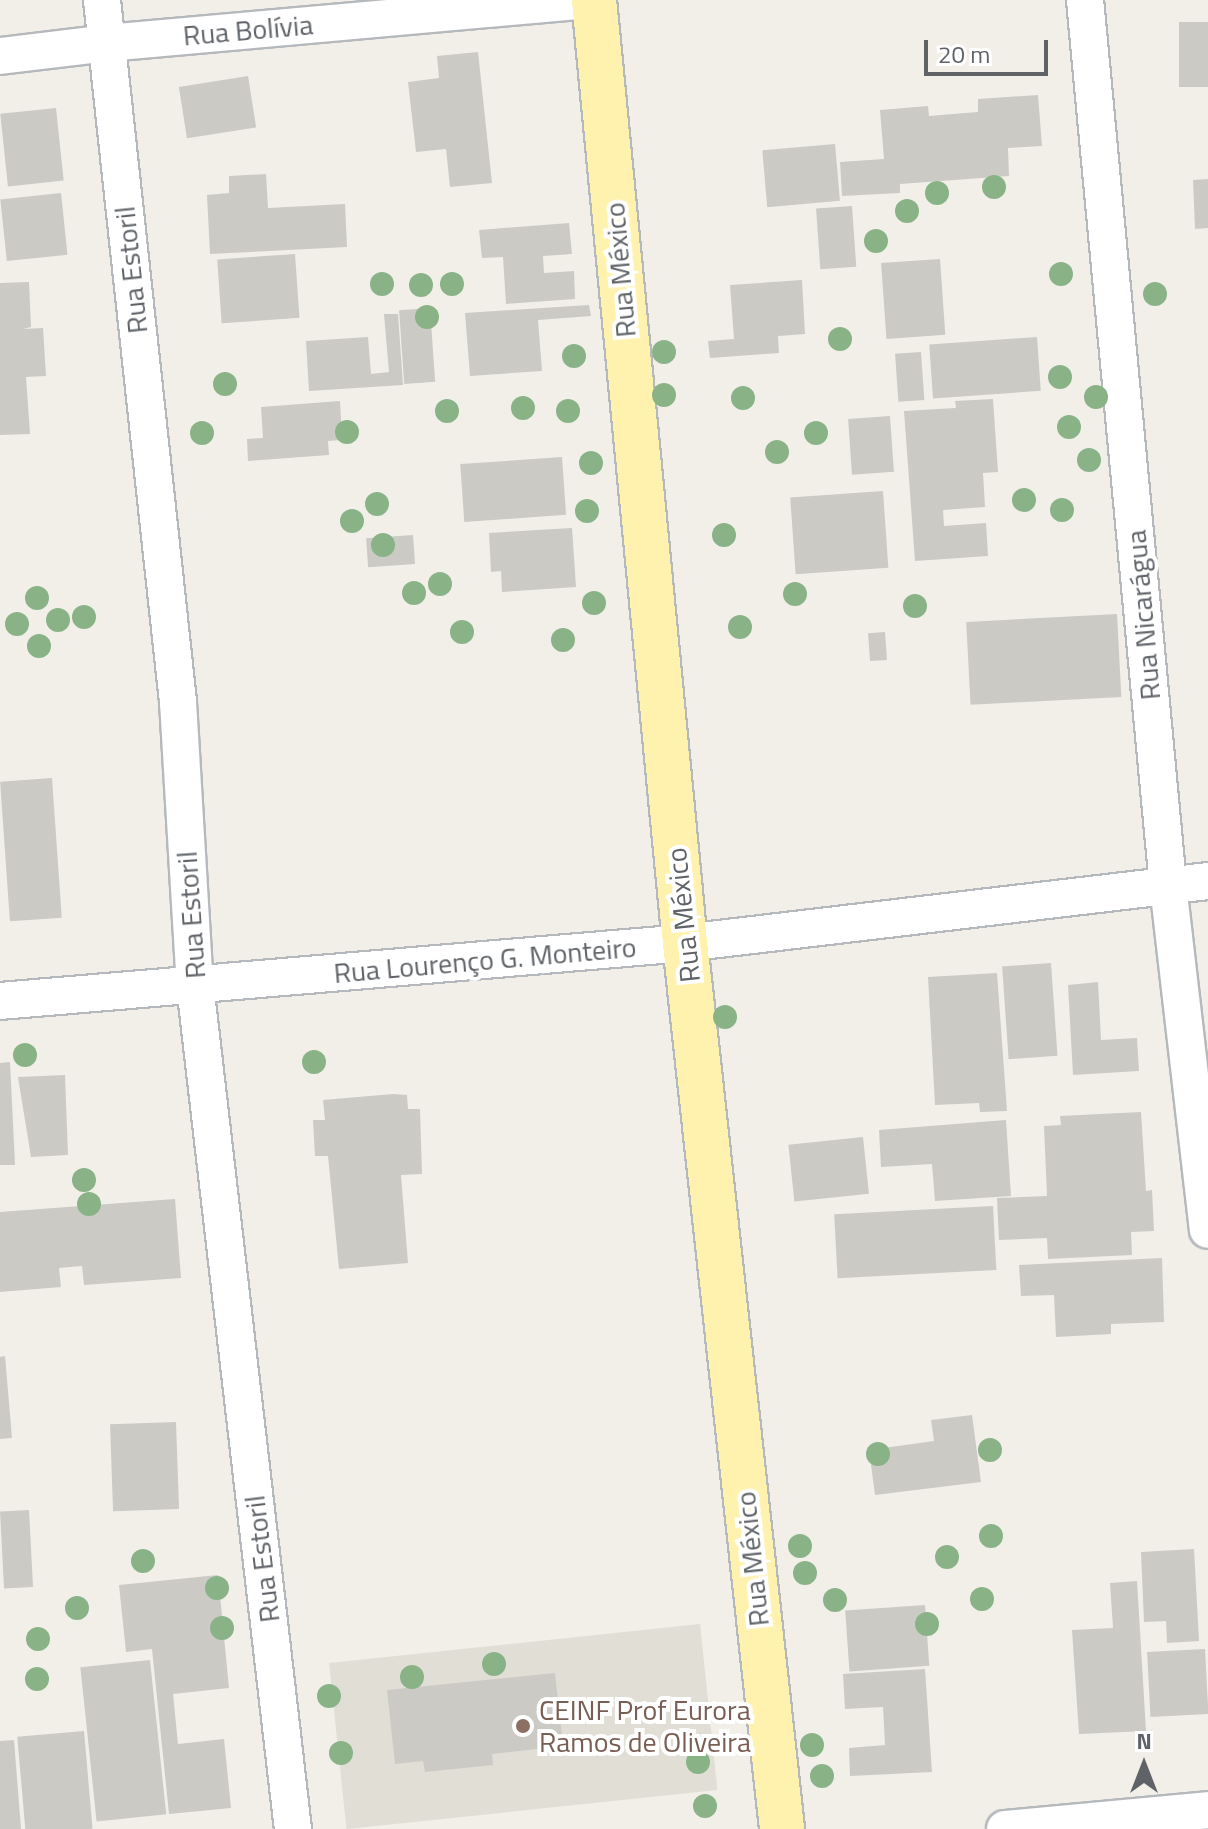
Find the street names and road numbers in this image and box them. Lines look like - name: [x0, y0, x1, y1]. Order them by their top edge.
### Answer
- street label: Rua Bolívia: [182, 8, 314, 52]
- street label: Rua México: [597, 201, 643, 339]
- street label: Rua Estoril: [108, 205, 154, 335]
- street label: Rua Nicarágua: [1119, 529, 1167, 701]
- street label: Rua México: [659, 846, 707, 984]
- street label: Rua Estoril: [170, 850, 212, 980]
- street label: Rua Lourenço G. Monteiro: [332, 930, 638, 990]
- street label: Rua México: [728, 1490, 776, 1628]
- street label: Rua Estoril: [238, 1494, 286, 1624]

